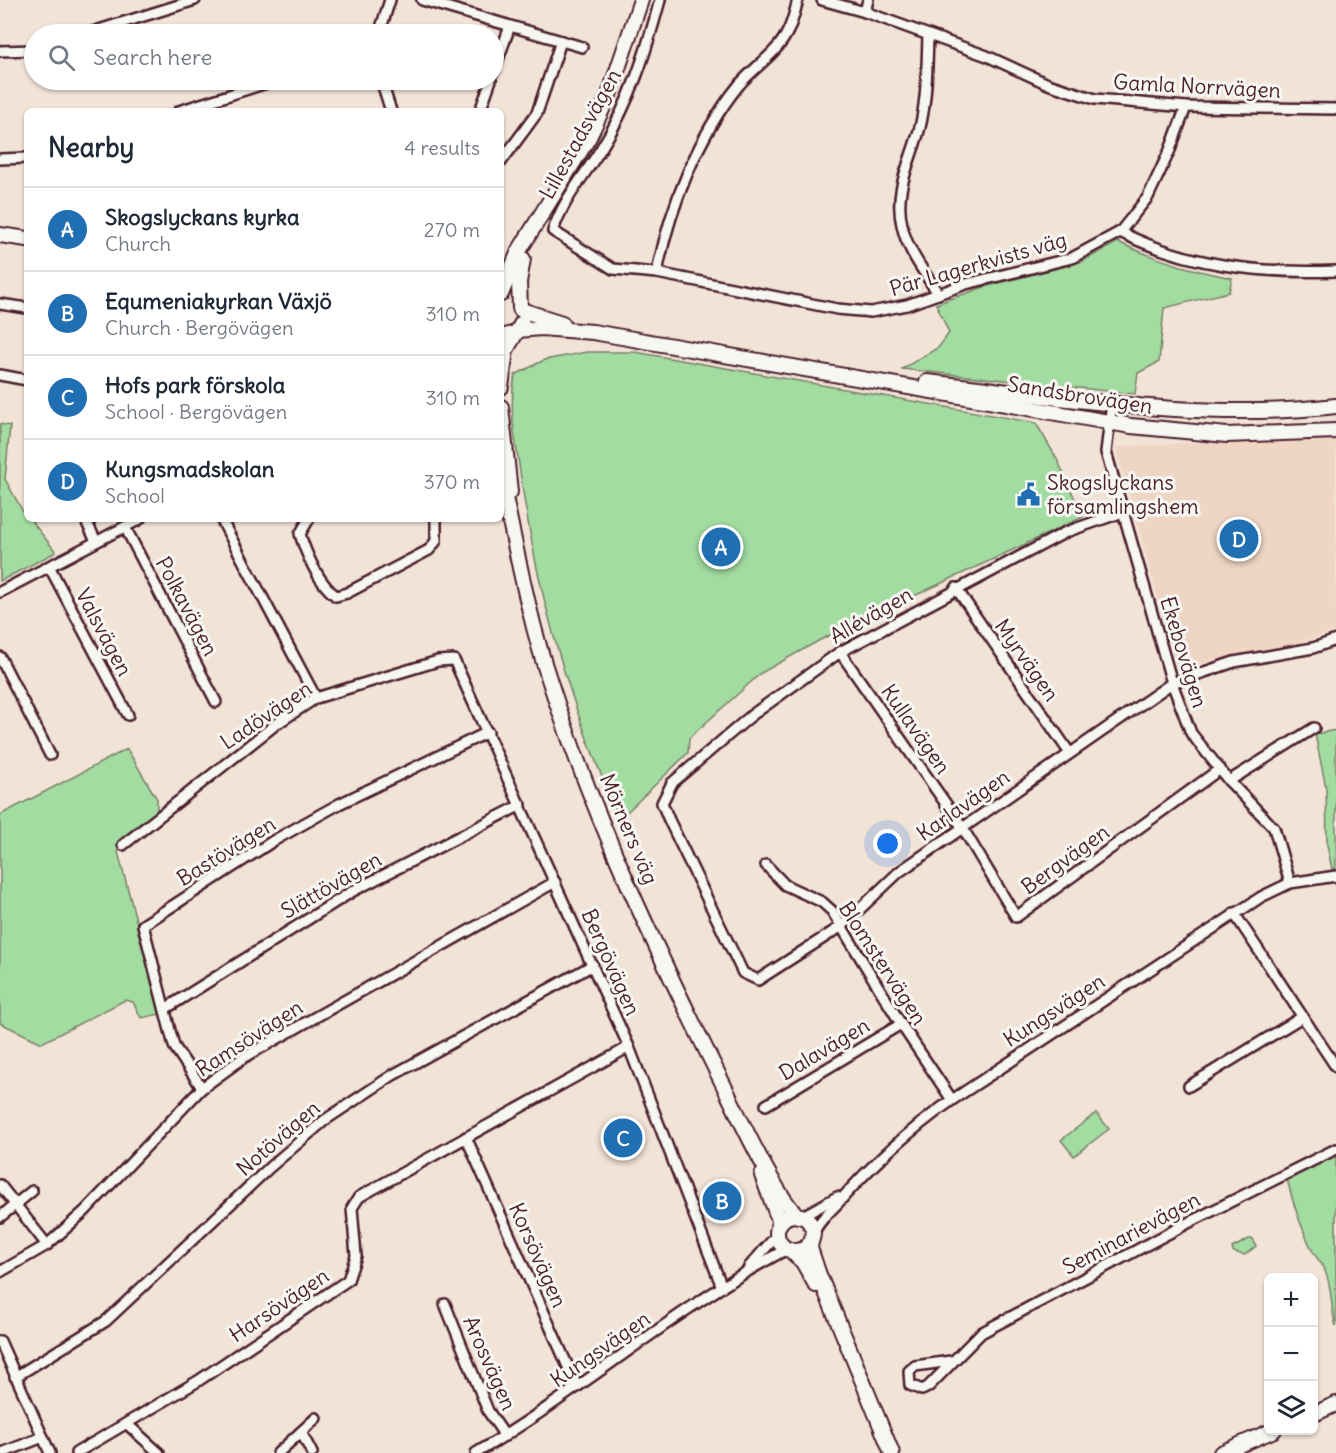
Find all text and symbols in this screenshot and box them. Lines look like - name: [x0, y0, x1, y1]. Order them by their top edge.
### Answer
- search box: [24, 24, 504, 90]
- icon: search: [45, 41, 78, 74]
- text: Search here: [93, 43, 212, 71]
- street label: Lillestadsvägen: [533, 64, 627, 204]
- street label: Gamla Norrvägen: [1113, 68, 1281, 104]
- text: Nearby: [48, 131, 134, 164]
- text: 4 results: [404, 135, 480, 160]
- text: Skogslyckans kyrka: [105, 203, 300, 231]
- text: A: [61, 217, 74, 242]
- text: 270 m: [424, 217, 480, 242]
- street label: Pär Lagerkvists väg: [886, 226, 1070, 302]
- text: Church: [105, 231, 171, 256]
- text: Equmeniakyrkan Växjö: [105, 287, 332, 315]
- text: B: [61, 301, 74, 326]
- text: 310 m: [425, 301, 480, 326]
- text: Church · Bergövägen: [105, 315, 294, 340]
- street label: Sandsbrovägen: [1005, 370, 1155, 420]
- text: Hofs park förskola: [105, 371, 285, 399]
- text: C: [61, 385, 74, 410]
- text: 310 m: [425, 385, 480, 410]
- text: School · Bergövägen: [105, 399, 287, 424]
- text: Kungsmadskolan: [105, 455, 275, 483]
- text: D: [60, 469, 75, 494]
- text: 370 m: [423, 469, 480, 494]
- place label: Skogslyckans församlingshem: [1047, 469, 1199, 520]
- public building icon: Skogslyckans församlingshem: [1016, 481, 1042, 507]
- text: School: [105, 483, 165, 508]
- pin: D: [1220, 516, 1258, 562]
- pin: A: [702, 524, 740, 570]
- street label: Polkavägen: [150, 552, 224, 660]
- street label: Allévägen: [825, 580, 917, 650]
- street label: Valsvägen: [70, 583, 138, 681]
- street label: Ekebovägen: [1154, 593, 1214, 711]
- street label: Myrvägen: [989, 614, 1065, 706]
- street label: Ladövägen: [215, 675, 317, 755]
- street label: Kullavägen: [875, 679, 957, 779]
- street label: Karlavägen: [911, 763, 1015, 847]
- street label: Mörners väg: [594, 770, 664, 888]
- street label: Bastövägen: [172, 810, 280, 892]
- street label: Bergvägen: [1016, 818, 1114, 900]
- your location: [873, 829, 902, 858]
- street label: Slättövägen: [276, 845, 386, 925]
- street label: Blomstervägen: [833, 896, 933, 1030]
- street label: Bergövägen: [575, 904, 647, 1020]
- street label: Kungsvägen: [998, 967, 1110, 1053]
- street label: Ramsövägen: [190, 993, 308, 1083]
- street label: Dalavägen: [774, 1011, 874, 1087]
- street label: Notövägen: [231, 1094, 325, 1182]
- pin: C: [604, 1116, 642, 1160]
- pin: B: [702, 1178, 742, 1224]
- street label: Seminarievägen: [1058, 1185, 1204, 1281]
- street label: Korsövägen: [503, 1199, 573, 1311]
- street label: Harsövägen: [224, 1262, 334, 1348]
- map controls: [1264, 1273, 1318, 1435]
- button: +: [1264, 1273, 1318, 1327]
- street label: Kungsvägen: [545, 1305, 655, 1393]
- street label: Arosvägen: [457, 1312, 523, 1414]
- button: −: [1264, 1327, 1318, 1381]
- button: layers: [1264, 1381, 1318, 1435]

